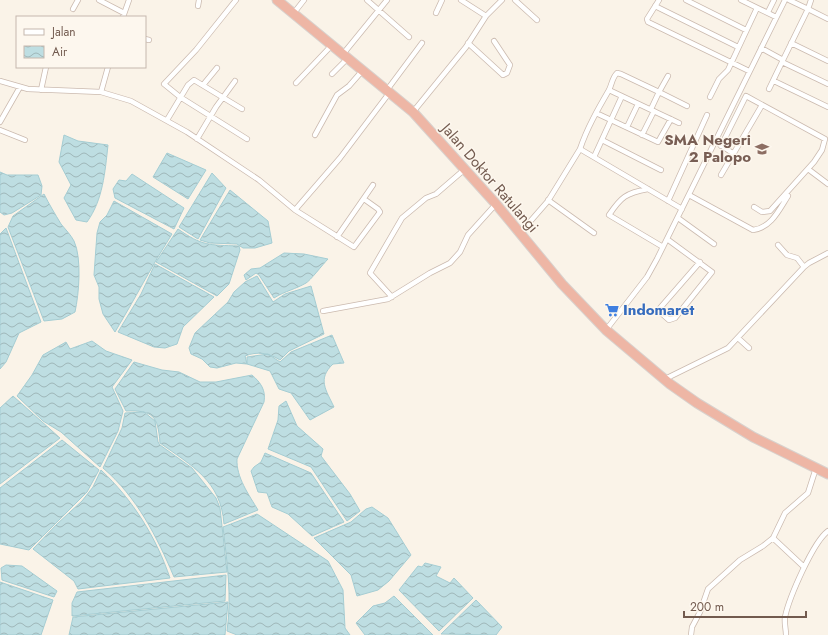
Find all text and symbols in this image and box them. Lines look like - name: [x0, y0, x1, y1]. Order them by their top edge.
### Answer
- legend: [16, 16, 146, 68]
- text: Jalan: [50, 23, 75, 41]
- text: Air: [52, 43, 68, 61]
- street label: Jalan Doktor Ratulangi: [435, 117, 544, 237]
- place label: SMA Negeri 2 Palopo: [664, 129, 751, 168]
- school or university icon: SMA Negeri 2 Palopo: [754, 141, 770, 157]
- place label: Indomaret: [623, 299, 694, 321]
- supermarket icon: Indomaret: [604, 302, 620, 318]
- scale bar: [684, 593, 806, 619]
- text: 200 m: [690, 598, 724, 616]

